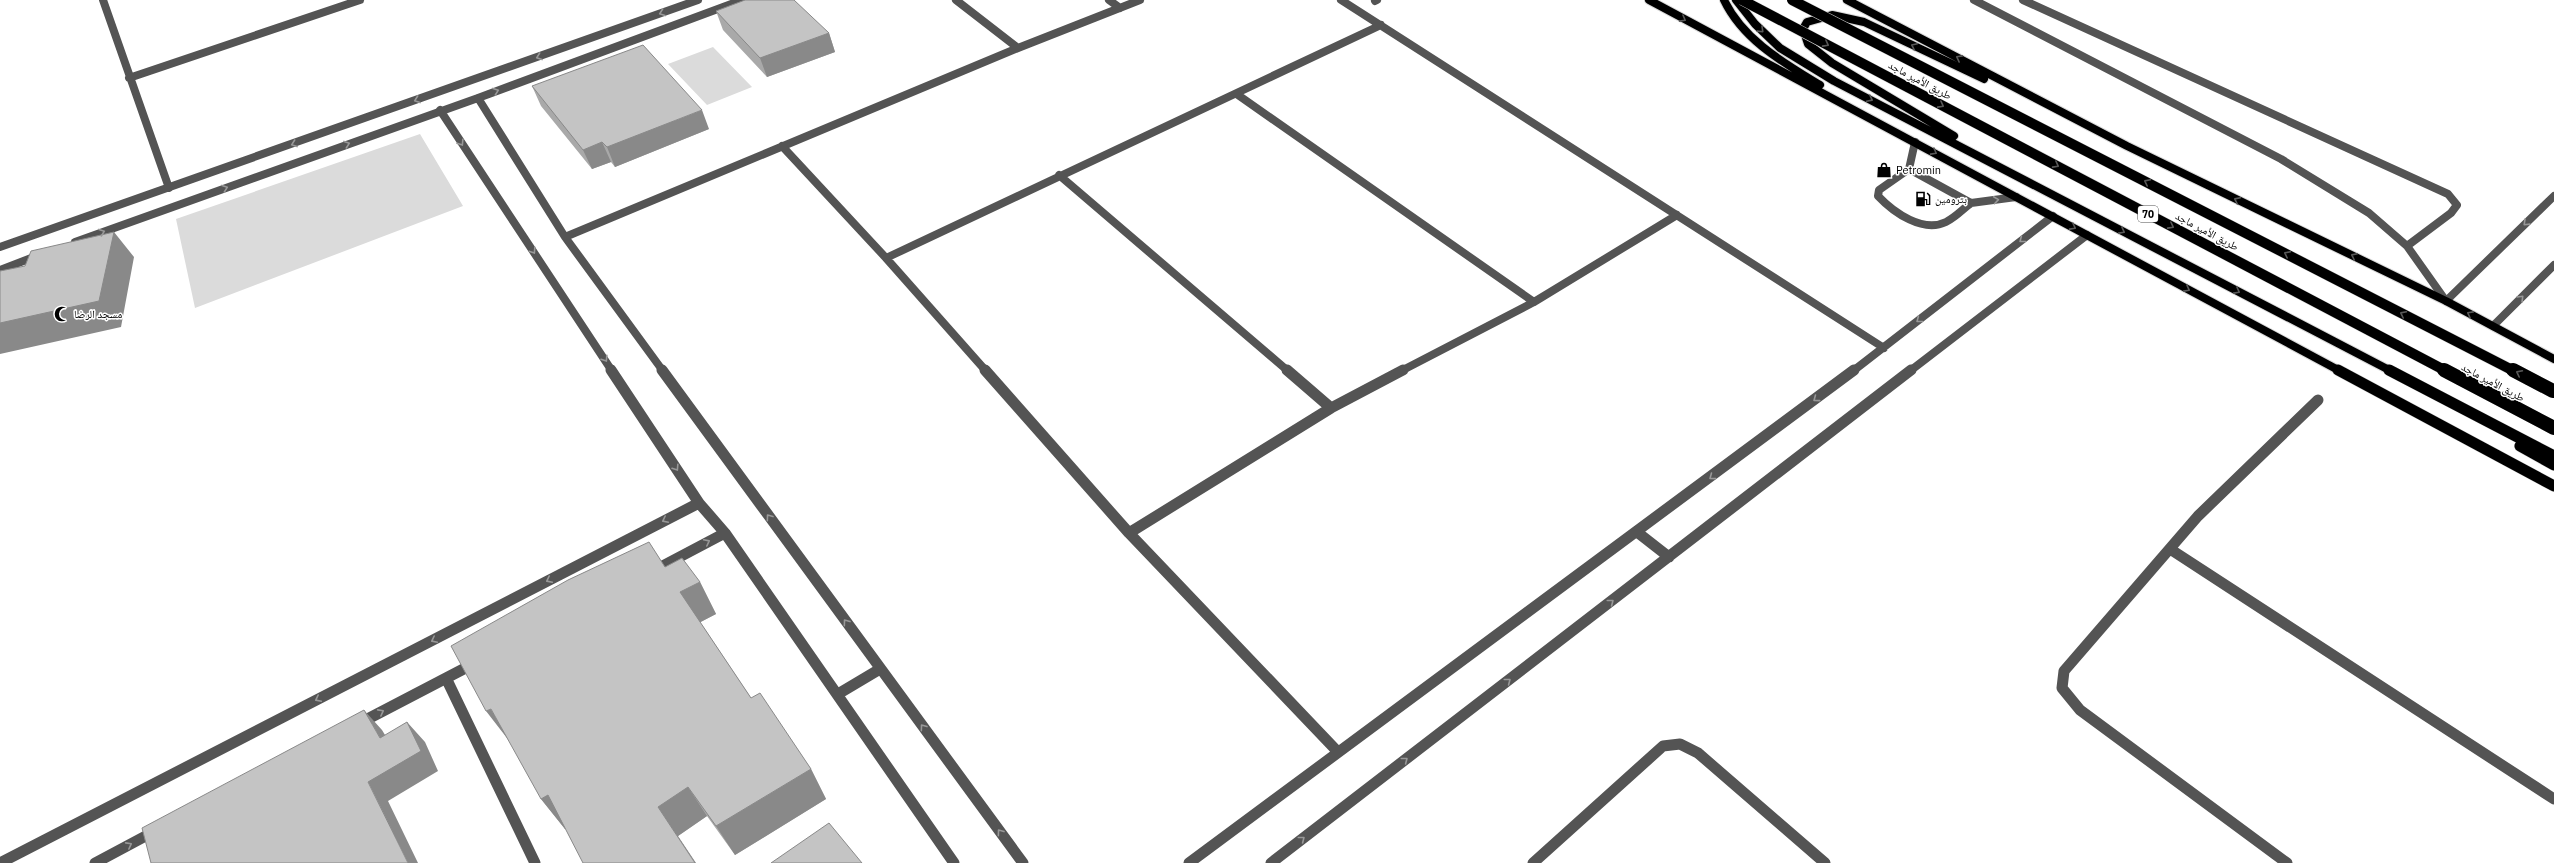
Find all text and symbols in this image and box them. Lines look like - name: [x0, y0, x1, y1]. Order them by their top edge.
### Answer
- one-way arrow: [658, 8, 665, 17]
- one-way arrow: [1679, 15, 1686, 22]
- one-way arrow: [1756, 25, 1764, 33]
- one-way arrow: [1822, 40, 1829, 47]
- one-way arrow: [1911, 43, 1918, 51]
- one-way arrow: [536, 52, 543, 60]
- one-way arrow: [1955, 56, 1963, 63]
- street label: طريق الأمير ماجد: [1886, 58, 1954, 102]
- one-way arrow: [492, 88, 499, 96]
- one-way arrow: [413, 95, 420, 104]
- one-way arrow: [1866, 95, 1873, 102]
- one-way arrow: [1937, 100, 1944, 108]
- one-way arrow: [457, 138, 464, 145]
- one-way arrow: [291, 139, 298, 147]
- one-way arrow: [343, 140, 350, 148]
- one-way arrow: [1930, 147, 1937, 155]
- shop icon: Petromin: [1875, 161, 1893, 179]
- one-way arrow: [2052, 161, 2059, 168]
- place label: Petromin: [1896, 163, 1941, 177]
- one-way arrow: [2144, 179, 2151, 187]
- one-way arrow: [221, 184, 228, 193]
- fuel station icon: بترومين: [1914, 190, 1932, 208]
- place label: بترومين: [1935, 192, 1967, 206]
- one-way arrow: [1993, 196, 1999, 205]
- one-way arrow: [2233, 197, 2241, 205]
- road number: 70: [2138, 206, 2158, 222]
- street label: طريق الأمير ماجد: [2173, 209, 2241, 253]
- one-way arrow: [2523, 218, 2531, 226]
- one-way arrow: [2167, 221, 2174, 229]
- one-way arrow: [2069, 222, 2076, 230]
- one-way arrow: [2118, 226, 2125, 233]
- one-way arrow: [99, 229, 106, 237]
- one-way arrow: [2019, 236, 2026, 243]
- one-way arrow: [528, 247, 536, 254]
- one-way arrow: [2284, 252, 2292, 259]
- one-way arrow: [2350, 253, 2358, 261]
- one-way arrow: [2183, 284, 2191, 291]
- one-way arrow: [2233, 286, 2240, 294]
- one-way arrow: [2516, 295, 2524, 303]
- mosque icon: مسجد الرضا: [53, 305, 71, 323]
- place label: مسجد الرضا: [74, 307, 122, 321]
- one-way arrow: [2400, 311, 2407, 319]
- one-way arrow: [2467, 311, 2474, 319]
- one-way arrow: [1917, 316, 1924, 323]
- one-way arrow: [600, 355, 607, 362]
- street label: طريق الأمير ماجد: [2459, 360, 2527, 404]
- one-way arrow: [2515, 370, 2523, 378]
- one-way arrow: [1813, 394, 1820, 401]
- one-way arrow: [672, 464, 679, 471]
- one-way arrow: [1709, 472, 1716, 479]
- one-way arrow: [767, 514, 774, 521]
- one-way arrow: [662, 516, 669, 523]
- one-way arrow: [703, 540, 710, 547]
- one-way arrow: [546, 575, 553, 583]
- one-way arrow: [1607, 599, 1614, 606]
- one-way arrow: [844, 619, 851, 626]
- one-way arrow: [430, 635, 438, 642]
- one-way arrow: [1503, 678, 1510, 685]
- one-way arrow: [315, 694, 322, 702]
- one-way arrow: [376, 710, 384, 717]
- one-way arrow: [921, 724, 928, 731]
- one-way arrow: [1400, 758, 1407, 765]
- one-way arrow: [998, 829, 1005, 836]
- one-way arrow: [1297, 837, 1304, 844]
- one-way arrow: [125, 842, 132, 850]

